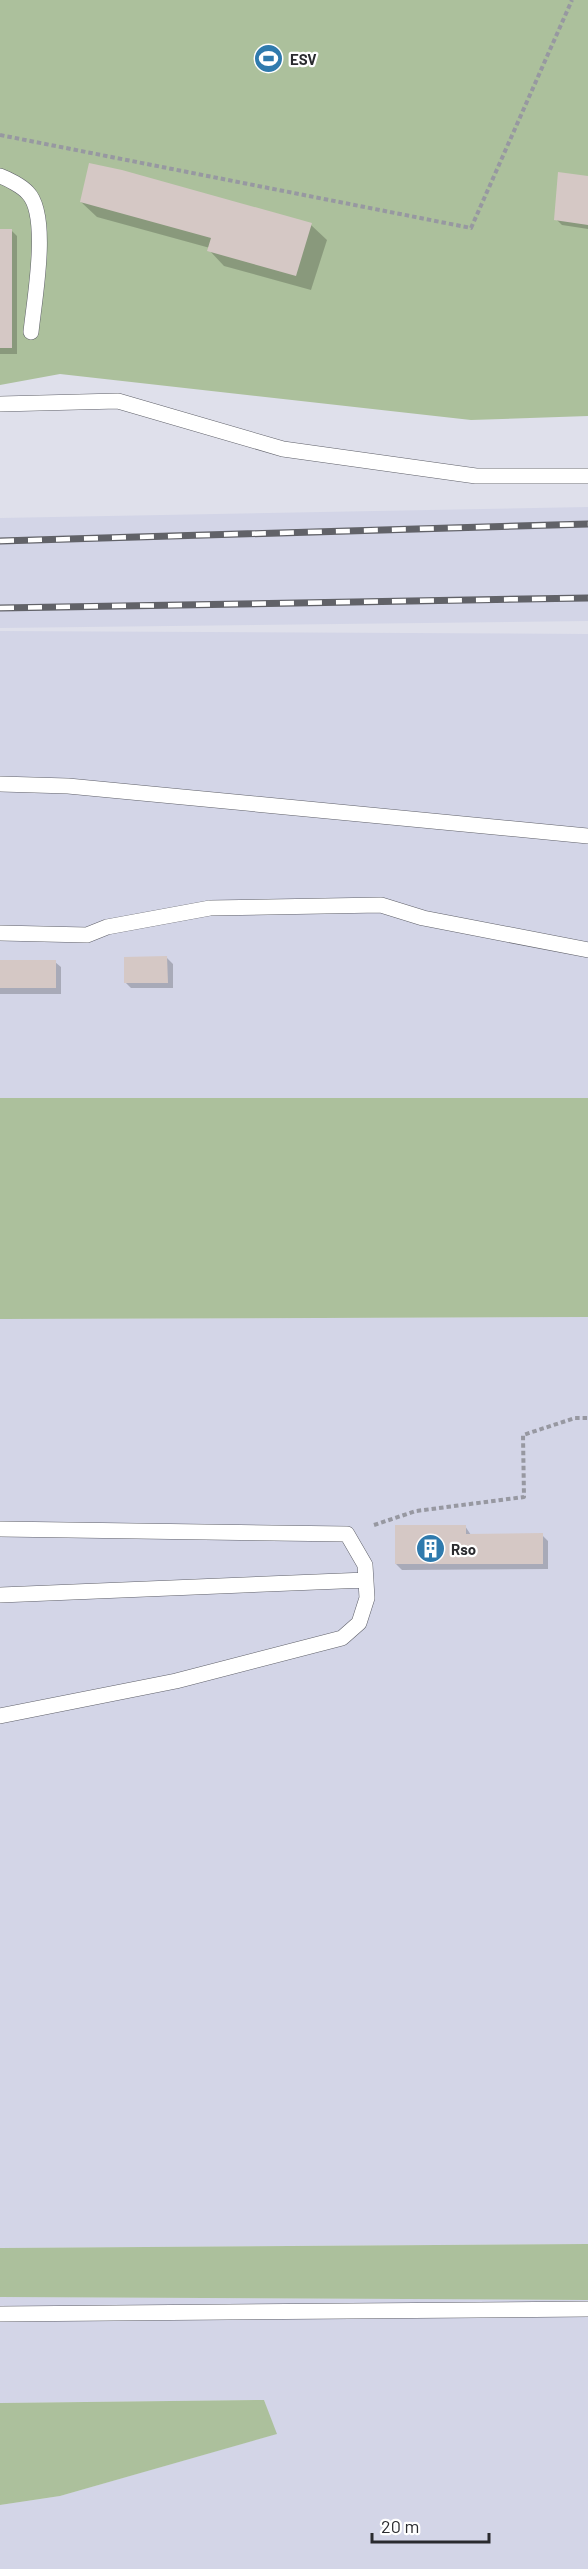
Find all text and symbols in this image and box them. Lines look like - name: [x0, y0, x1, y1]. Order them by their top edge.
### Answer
- sports icon: ESV: [253, 43, 285, 75]
- place label: ESV: [290, 50, 317, 68]
- building icon: Rso: [414, 1533, 446, 1565]
- place label: Rso: [451, 1540, 476, 1558]
- scale bar: [372, 2506, 489, 2544]
- text: 20 m: [381, 2515, 419, 2537]

